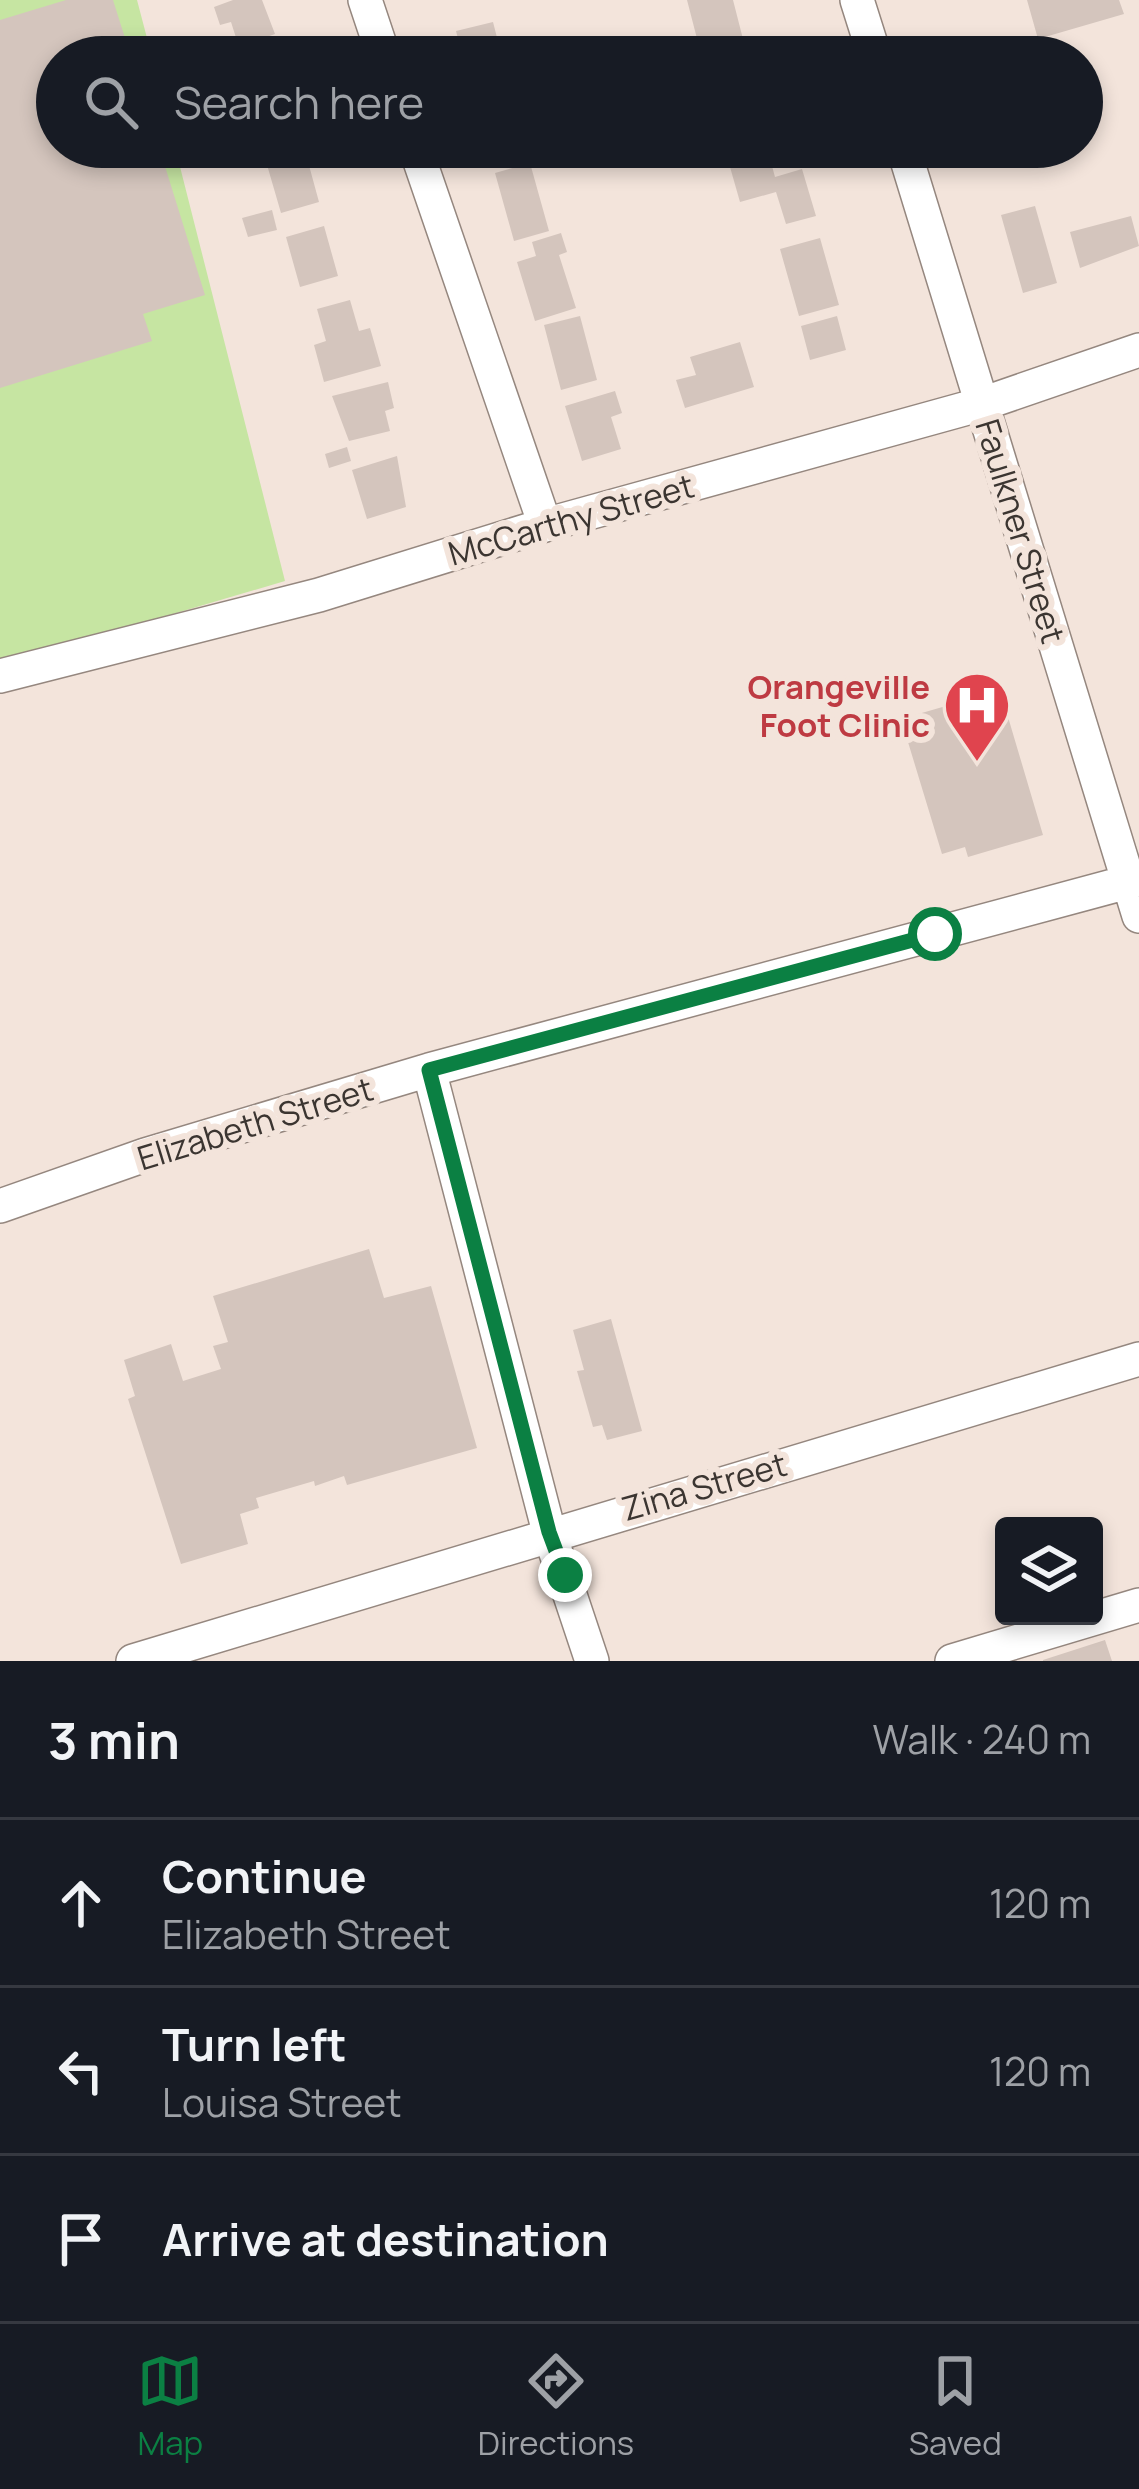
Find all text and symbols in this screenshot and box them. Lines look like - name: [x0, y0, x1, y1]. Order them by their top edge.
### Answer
- search box: [36, 36, 1103, 168]
- icon: search: [78, 69, 144, 135]
- text: Search here: [174, 71, 424, 133]
- street label: Faulkner Street: [966, 413, 1076, 649]
- street label: McCarthy Street: [443, 462, 699, 576]
- place label: Orangeville Foot Clinic: [747, 664, 930, 747]
- hospital icon: Orangeville Foot Clinic: [942, 670, 1012, 764]
- route start: [908, 907, 962, 961]
- street label: Elizabeth Street: [132, 1066, 378, 1180]
- street label: Zina Street: [616, 1441, 792, 1531]
- map controls: [995, 1517, 1103, 1625]
- button: layers: [995, 1517, 1103, 1625]
- route end: [538, 1548, 592, 1602]
- text: 3 min: [48, 1705, 180, 1774]
- text: Walk · 240 m: [873, 1712, 1091, 1766]
- text: Continue: [162, 1845, 367, 1907]
- icon: ahead: [48, 1870, 114, 1936]
- text: 120 m: [989, 1876, 1091, 1930]
- text: Elizabeth Street: [162, 1907, 451, 1961]
- text: Turn left: [162, 2013, 347, 2075]
- icon: left: [48, 2038, 114, 2104]
- text: 120 m: [989, 2044, 1091, 2098]
- text: Louisa Street: [162, 2075, 402, 2129]
- icon: arrive: [48, 2206, 114, 2272]
- text: Arrive at destination: [162, 2208, 609, 2270]
- tab: Map: [137, 2348, 203, 2465]
- tab: Directions: [478, 2348, 634, 2465]
- tab: Saved: [909, 2348, 1002, 2465]

